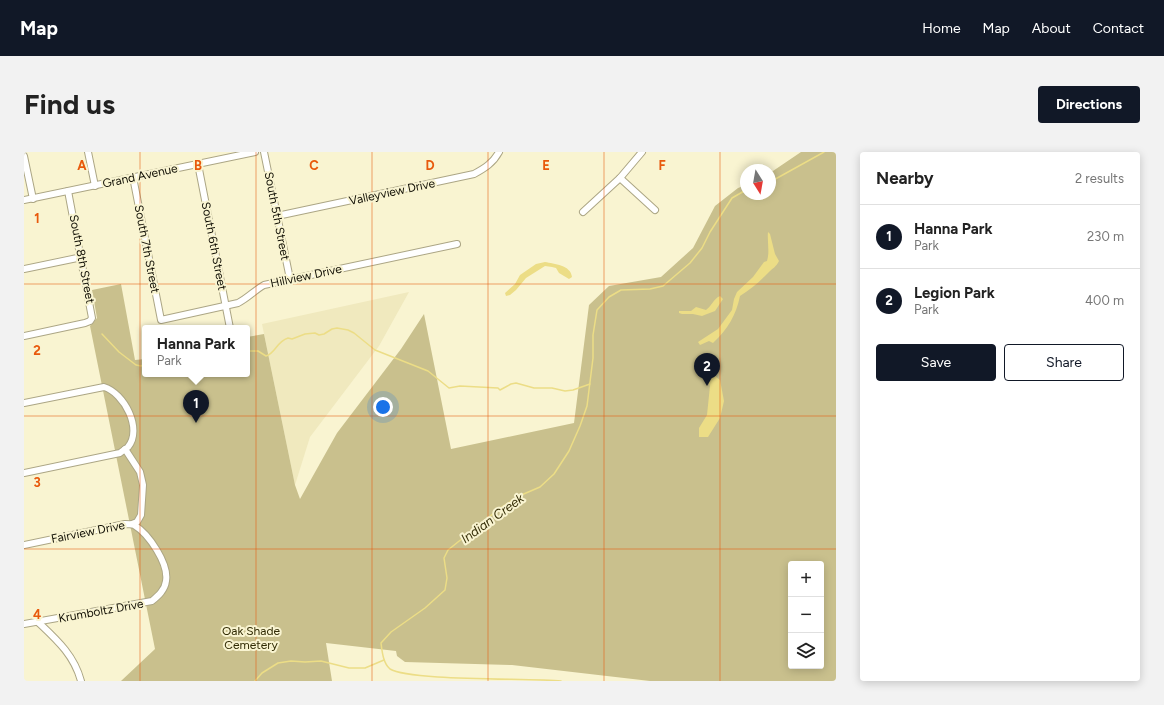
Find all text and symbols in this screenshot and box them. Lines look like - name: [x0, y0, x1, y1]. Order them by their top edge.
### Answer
- text: Map: [20, 17, 58, 40]
- text: Home: [922, 20, 961, 37]
- text: Map: [983, 20, 1010, 37]
- text: About: [1032, 20, 1071, 37]
- text: Contact: [1093, 20, 1144, 37]
- button: Directions: [1038, 86, 1140, 123]
- text: Find us: [24, 87, 115, 121]
- text: A: [77, 158, 87, 173]
- text: B: [194, 158, 202, 173]
- text: C: [309, 158, 319, 173]
- text: D: [425, 158, 435, 173]
- text: E: [542, 158, 550, 173]
- text: F: [658, 158, 666, 173]
- street label: Grand Avenue: [101, 161, 179, 191]
- north arrow: [740, 164, 776, 200]
- text: Nearby: [876, 168, 934, 188]
- street label: South 5th Street: [262, 171, 293, 262]
- text: 2 results: [1075, 171, 1124, 186]
- street label: Valleyview Drive: [348, 176, 437, 208]
- street label: South 6th Street: [199, 201, 230, 292]
- street label: South 7th Street: [132, 204, 162, 295]
- text: 1: [34, 211, 40, 226]
- street label: South 8th Street: [67, 213, 98, 305]
- text: Hanna Park: [914, 220, 993, 238]
- text: 1: [886, 229, 892, 244]
- text: 230 m: [1087, 229, 1124, 244]
- text: Park: [914, 238, 939, 253]
- street label: Hillview Drive: [269, 262, 343, 290]
- text: Legion Park: [914, 284, 995, 302]
- text: 2: [885, 293, 893, 308]
- text: 400 m: [1085, 293, 1124, 308]
- text: Park: [914, 302, 939, 317]
- popup: [142, 325, 250, 377]
- text: Hanna Park: [157, 335, 235, 353]
- text: 2: [33, 343, 41, 358]
- button: Save: [876, 344, 996, 381]
- button: Share: [1004, 344, 1124, 381]
- text: Park: [157, 353, 181, 368]
- pin: 2: [694, 353, 720, 386]
- pin: 1: [183, 390, 209, 423]
- your location: [373, 397, 393, 417]
- text: 3: [33, 475, 41, 490]
- water label: Indian Creek: [458, 490, 527, 546]
- street label: Fairview Drive: [50, 518, 127, 546]
- map controls: [788, 561, 824, 669]
- button: +: [788, 561, 824, 597]
- street label: Krumboltz Drive: [57, 597, 145, 625]
- button: −: [788, 597, 824, 633]
- text: 4: [33, 607, 41, 622]
- park label: Oak Shade Cemetery: [222, 624, 280, 652]
- button: layers: [788, 633, 824, 669]

